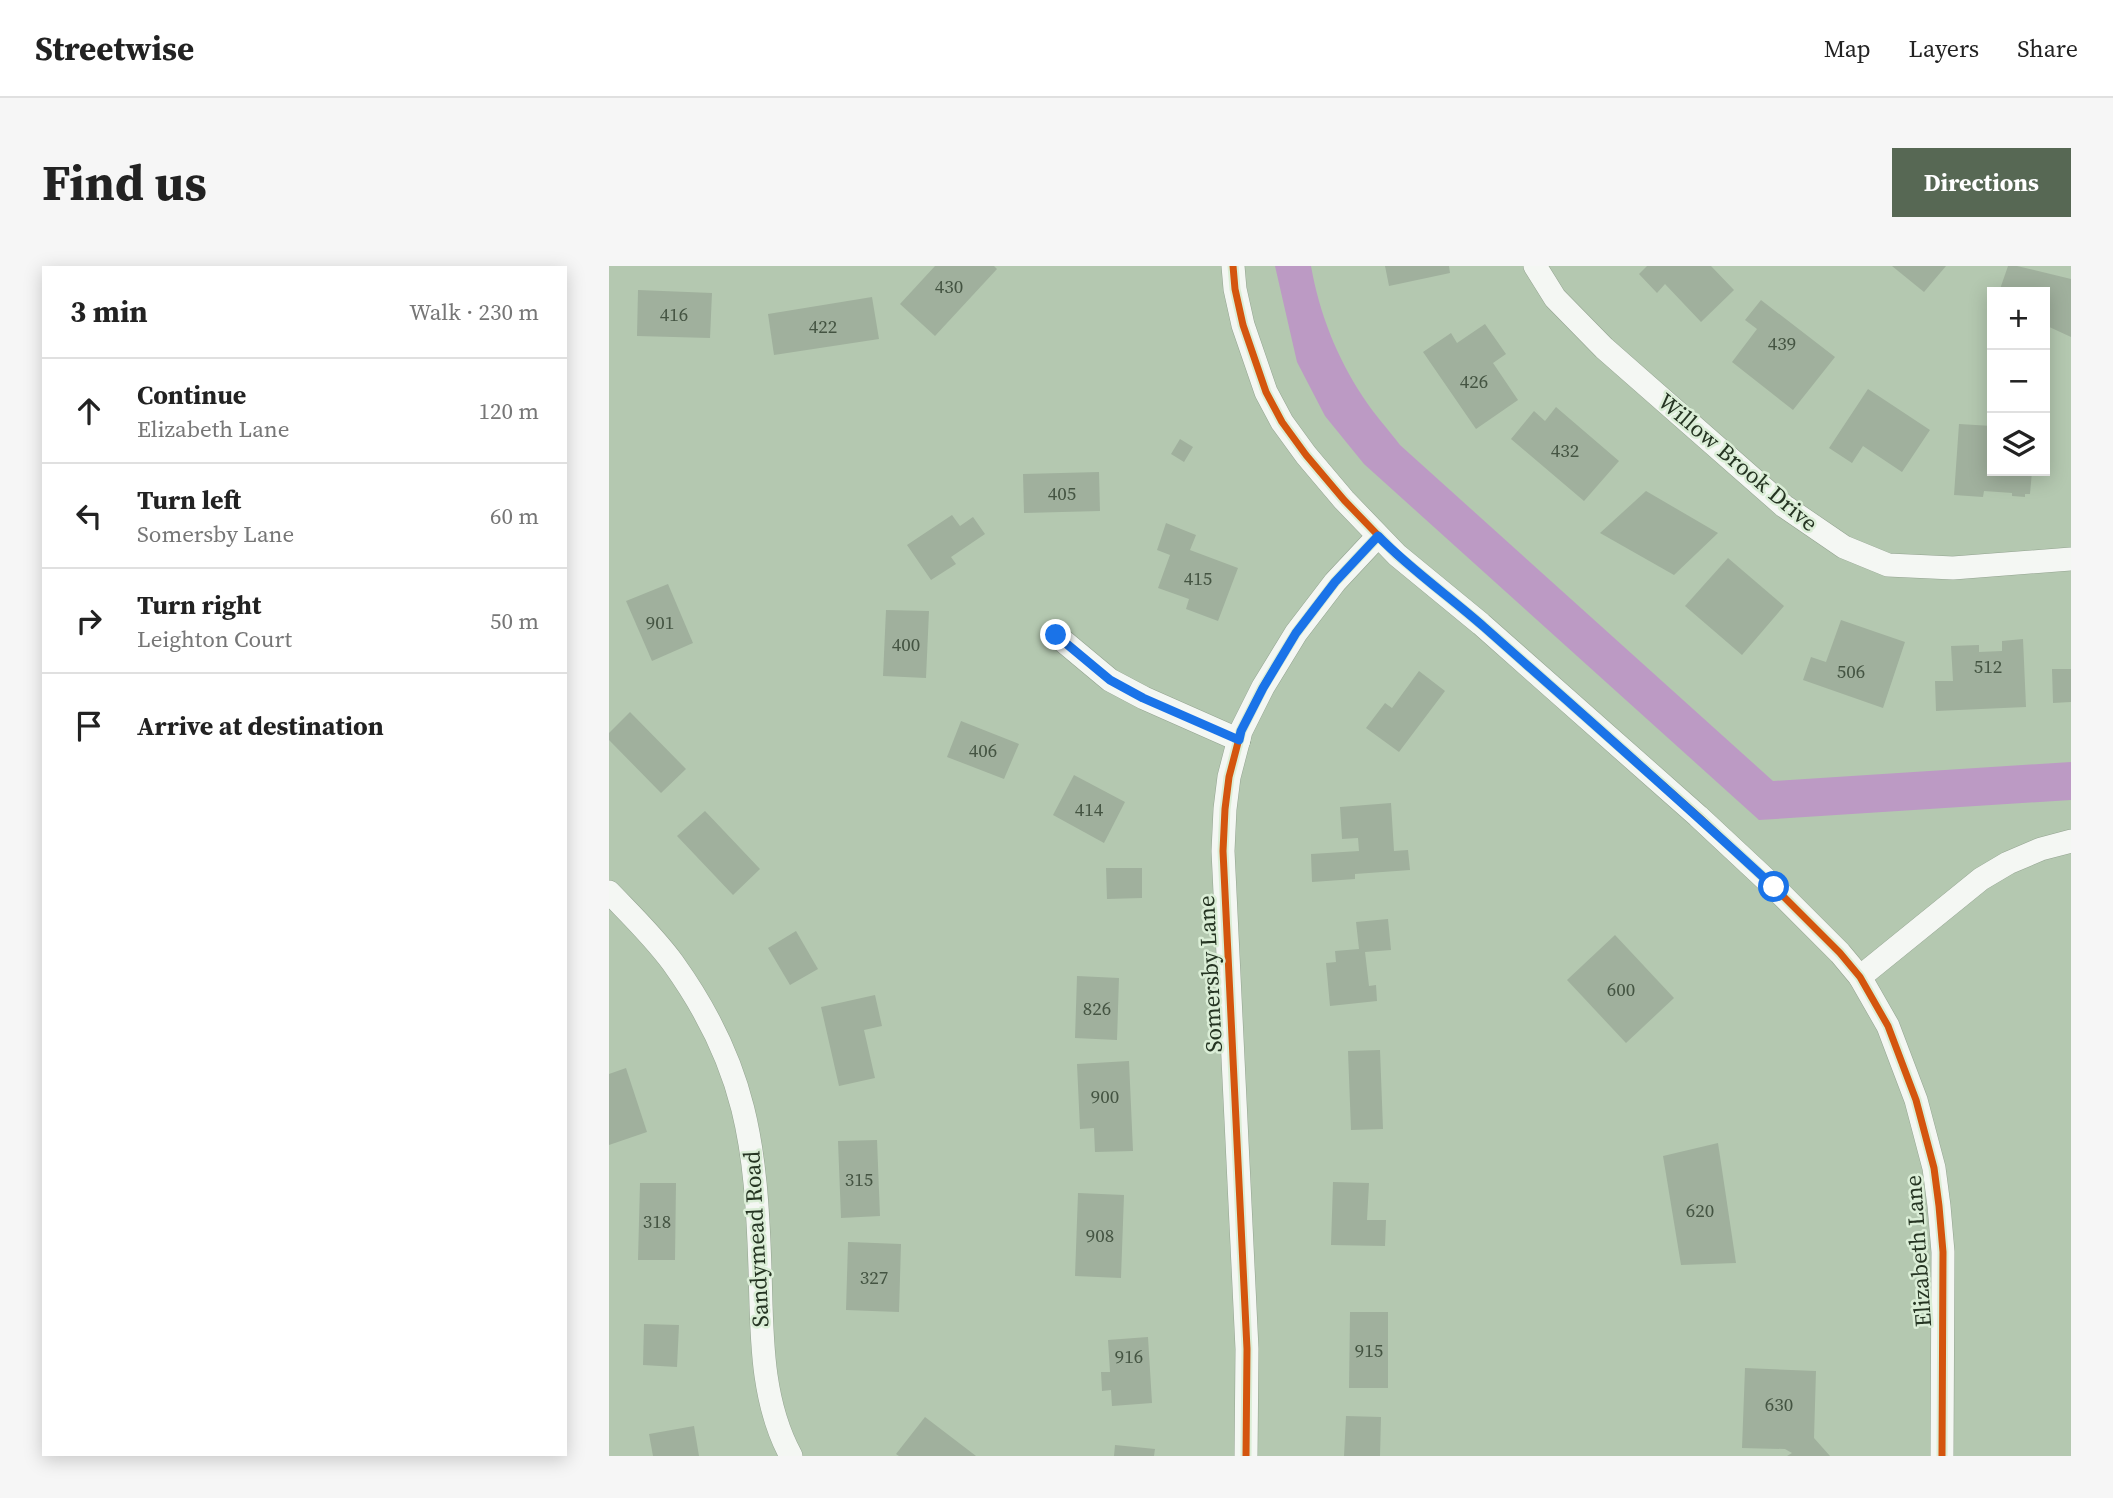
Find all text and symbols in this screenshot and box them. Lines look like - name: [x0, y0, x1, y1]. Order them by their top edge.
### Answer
- text: Streetwise: [35, 26, 194, 71]
- text: Map: [1824, 32, 1871, 65]
- text: Layers: [1909, 32, 1979, 65]
- text: Share: [2017, 32, 2078, 65]
- button: Directions: [1892, 148, 2071, 217]
- text: Find us: [42, 149, 207, 216]
- house number: 430: [935, 273, 963, 299]
- map controls: [1987, 287, 2050, 476]
- button: +: [1987, 287, 2050, 350]
- text: 3 min: [70, 291, 148, 332]
- text: Walk · 230 m: [409, 296, 539, 328]
- house number: 416: [660, 301, 688, 327]
- house number: 422: [809, 313, 837, 339]
- house number: 439: [1768, 330, 1796, 356]
- button: −: [1987, 350, 2050, 413]
- house number: 426: [1460, 368, 1488, 394]
- text: Continue: [137, 377, 246, 413]
- street label: Willow Brook Drive: [1651, 385, 1825, 539]
- icon: ahead: [70, 392, 108, 430]
- text: 120 m: [478, 395, 539, 427]
- text: Elizabeth Lane: [137, 413, 289, 445]
- button: layers: [1987, 413, 2050, 476]
- house number: 432: [1551, 437, 1579, 463]
- house number: 405: [1048, 480, 1076, 506]
- text: Turn left: [137, 482, 241, 518]
- icon: left: [70, 497, 108, 535]
- text: 60 m: [490, 500, 539, 532]
- text: Somersby Lane: [137, 518, 294, 550]
- house number: 415: [1184, 565, 1212, 591]
- text: Turn right: [137, 587, 261, 623]
- icon: right: [70, 602, 108, 640]
- text: 50 m: [490, 605, 539, 637]
- house number: 901: [646, 609, 674, 635]
- route end: [1040, 619, 1071, 650]
- text: Leighton Court: [137, 623, 292, 655]
- house number: 400: [892, 631, 920, 657]
- house number: 512: [1974, 653, 2002, 679]
- house number: 506: [1837, 658, 1865, 684]
- icon: arrive: [70, 707, 108, 745]
- text: Arrive at destination: [137, 708, 384, 744]
- house number: 406: [969, 737, 997, 763]
- house number: 414: [1075, 796, 1104, 822]
- route start: [1758, 871, 1789, 902]
- street label: Somersby Lane: [1190, 895, 1230, 1053]
- house number: 600: [1607, 976, 1635, 1002]
- house number: 826: [1083, 995, 1111, 1021]
- house number: 900: [1091, 1083, 1119, 1109]
- street label: Sandymead Road: [735, 1150, 777, 1328]
- house number: 315: [845, 1166, 873, 1192]
- street label: Elizabeth Lane: [1897, 1174, 1939, 1328]
- house number: 620: [1686, 1197, 1714, 1223]
- house number: 318: [643, 1208, 671, 1234]
- house number: 908: [1086, 1222, 1114, 1248]
- house number: 327: [860, 1264, 888, 1290]
- house number: 915: [1355, 1337, 1383, 1363]
- house number: 916: [1115, 1343, 1143, 1369]
- house number: 630: [1765, 1391, 1793, 1417]

